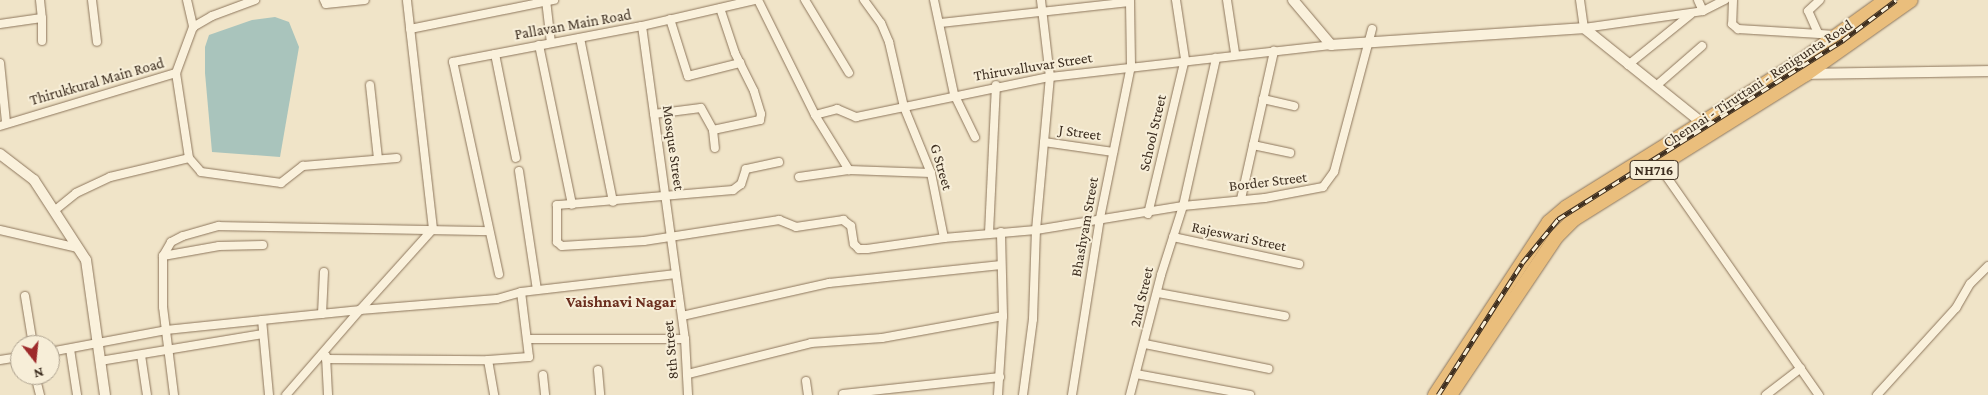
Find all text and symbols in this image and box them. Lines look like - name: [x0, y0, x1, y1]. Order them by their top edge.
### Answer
- street label: Pallavan Main Road: [513, 6, 633, 44]
- street label: Chennai - Tiruttani - Renigunta Road: [1660, 16, 1856, 152]
- street label: Thiruvalluvar Street: [972, 49, 1094, 85]
- street label: Thirukkural Main Road: [28, 54, 166, 110]
- street label: School Street: [1135, 93, 1171, 173]
- street label: Mosque Street: [658, 104, 688, 192]
- street label: J Street: [1058, 121, 1102, 145]
- street label: G Street: [926, 142, 956, 192]
- road number: NH716: [1629, 158, 1679, 182]
- street label: Border Street: [1228, 168, 1308, 196]
- street label: Bhashyam Street: [1067, 176, 1103, 278]
- street label: Rajeswari Street: [1190, 218, 1288, 256]
- street label: 2nd Street: [1126, 265, 1158, 329]
- district label: Vaishnavi Nagar: [566, 292, 676, 312]
- street label: 8th Street: [659, 320, 683, 380]
- north arrow: [10, 335, 60, 385]
- text: N: [32, 364, 46, 382]

